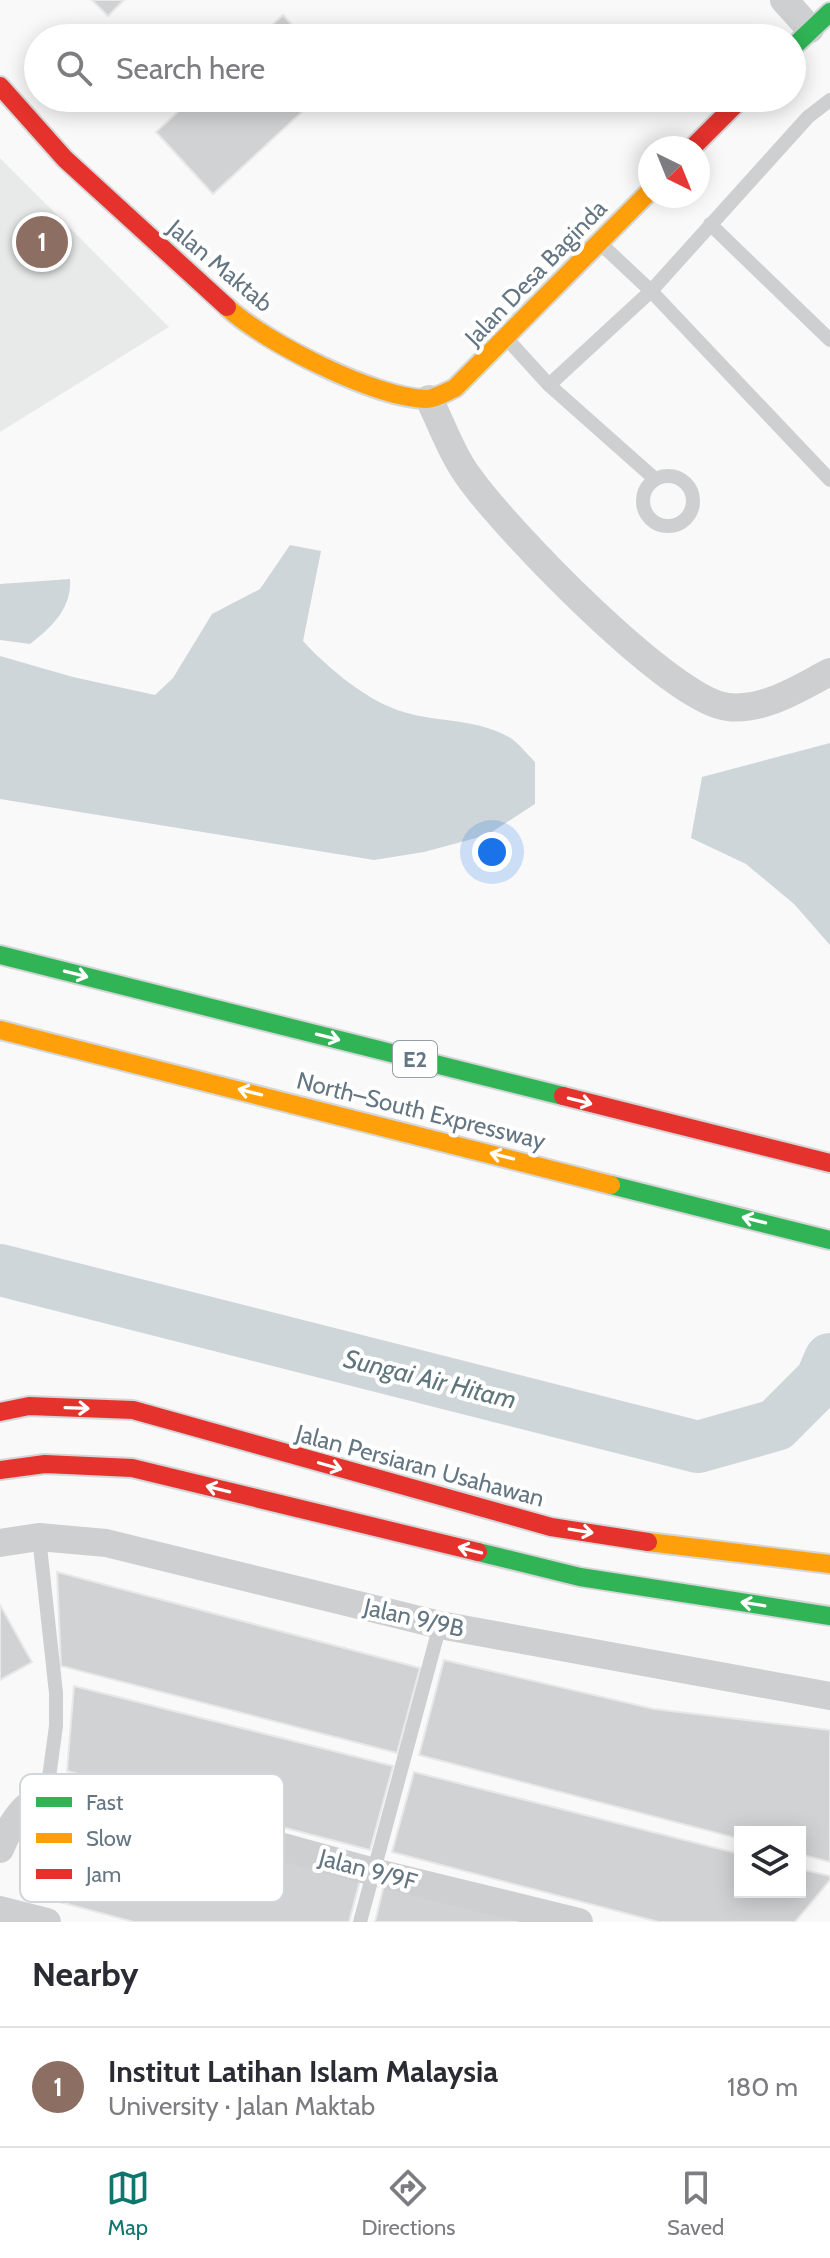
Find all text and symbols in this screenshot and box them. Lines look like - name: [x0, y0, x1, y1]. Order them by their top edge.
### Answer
- search box: [24, 24, 806, 112]
- icon: search: [52, 46, 96, 90]
- text: Search here: [116, 50, 265, 87]
- north arrow: [638, 136, 710, 208]
- street label: Jalan Desa Baginda: [458, 193, 613, 352]
- pin: 1: [16, 212, 68, 272]
- street label: Jalan Maktab: [161, 213, 279, 318]
- your location: [472, 832, 512, 872]
- one-way arrow: [62, 968, 88, 983]
- one-way arrow: [314, 1031, 340, 1046]
- road number: E2: [393, 1041, 437, 1077]
- street label: North–South Expressway: [294, 1066, 549, 1155]
- one-way arrow: [237, 1084, 263, 1099]
- one-way arrow: [567, 1094, 592, 1109]
- one-way arrow: [489, 1147, 515, 1162]
- one-way arrow: [741, 1212, 767, 1227]
- water label: Sungai Air Hitam: [341, 1342, 519, 1416]
- one-way arrow: [63, 1401, 90, 1416]
- street label: Jalan Persiaran Usahawan: [292, 1418, 548, 1513]
- one-way arrow: [316, 1459, 342, 1474]
- one-way arrow: [205, 1481, 231, 1496]
- one-way arrow: [568, 1525, 593, 1540]
- one-way arrow: [458, 1542, 484, 1557]
- street label: Jalan 9/9B: [360, 1592, 467, 1643]
- one-way arrow: [741, 1596, 766, 1611]
- legend: [20, 1774, 284, 1902]
- text: Fast: [86, 1789, 124, 1816]
- text: Slow: [86, 1825, 132, 1852]
- map controls: [734, 1826, 806, 1898]
- button: layers: [734, 1826, 806, 1898]
- street label: Jalan 9/9F: [315, 1842, 421, 1897]
- text: Jam: [85, 1861, 121, 1888]
- text: Nearby: [32, 1953, 139, 1995]
- text: Institut Latihan Islam Malaysia: [108, 2053, 498, 2090]
- text: 1: [53, 2071, 63, 2103]
- text: 180 m: [727, 2071, 798, 2103]
- text: University · Jalan Maktab: [108, 2090, 375, 2122]
- tab: Map: [106, 2166, 150, 2241]
- tab: Directions: [361, 2166, 455, 2241]
- tab: Saved: [667, 2166, 724, 2241]

